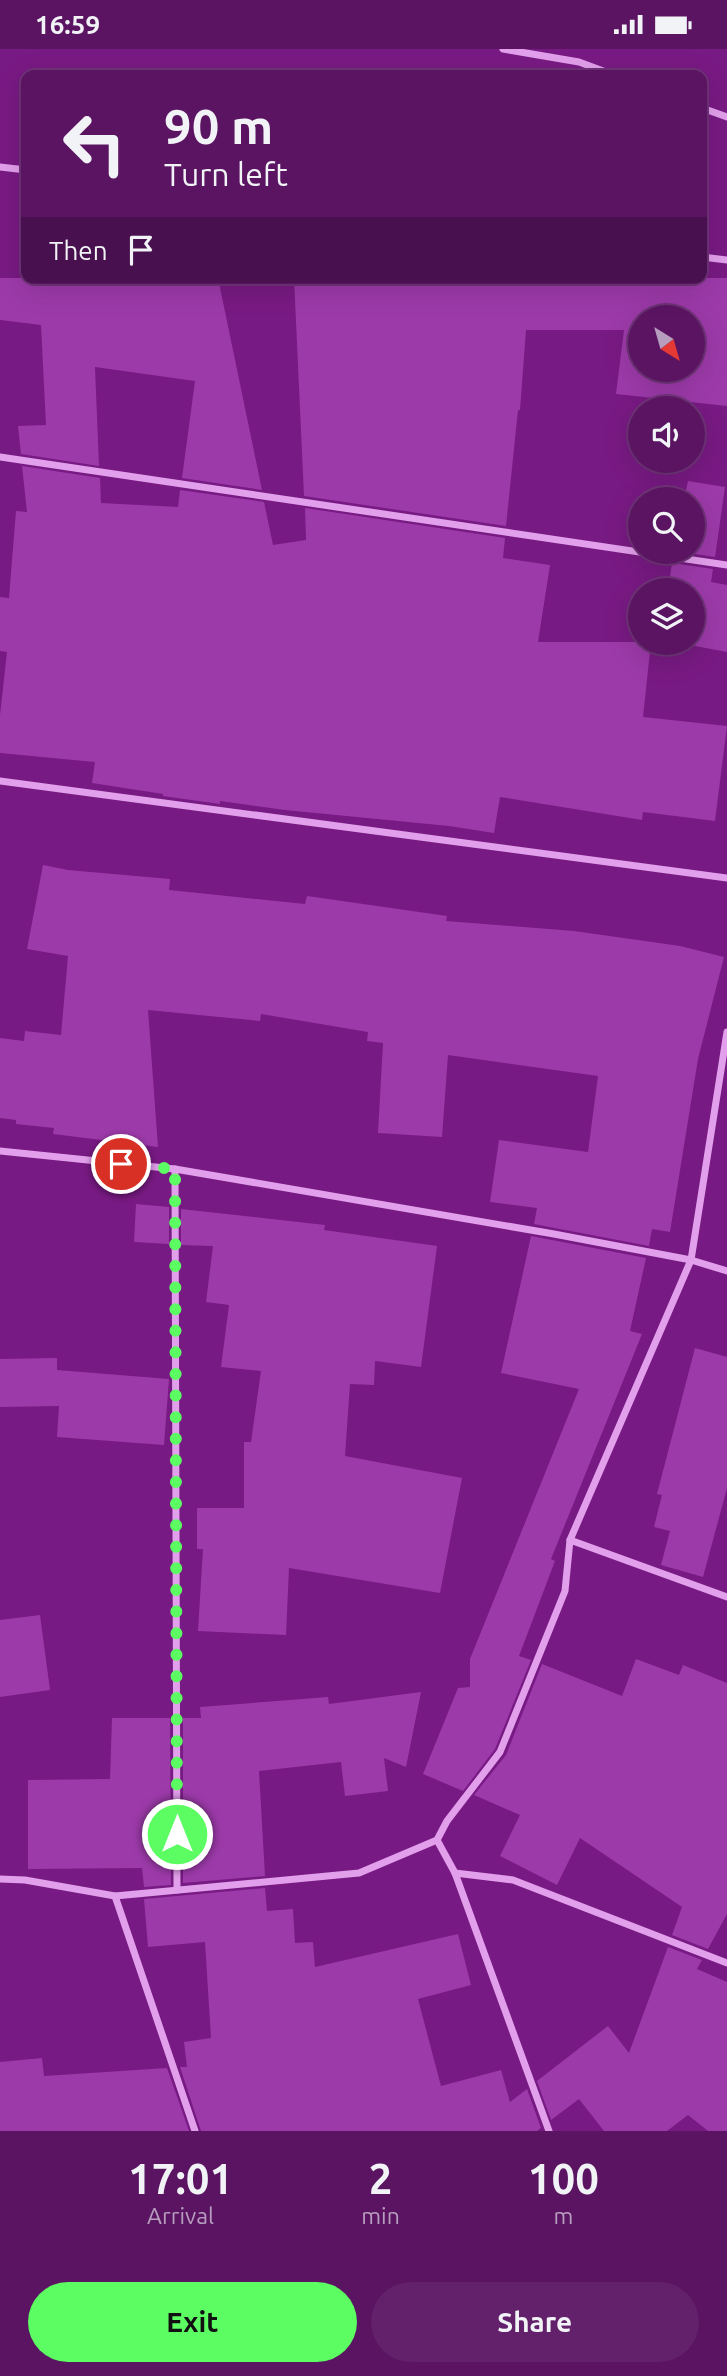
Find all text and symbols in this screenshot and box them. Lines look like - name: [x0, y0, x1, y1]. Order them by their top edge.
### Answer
- text: 16:59: [35, 10, 100, 39]
- icon: left: [49, 98, 140, 189]
- text: 90 m: [164, 98, 273, 153]
- text: Turn left: [164, 156, 288, 192]
- icon: arrive: [122, 231, 160, 269]
- text: Then: [49, 236, 108, 265]
- north arrow: [628, 305, 705, 381]
- map controls: [628, 305, 705, 655]
- button: sound: [628, 396, 705, 473]
- button: search: [628, 487, 705, 564]
- button: layers: [628, 578, 705, 655]
- pin: [91, 1134, 151, 1194]
- icon: arrive: [102, 1145, 140, 1183]
- position arrow: [140, 1797, 214, 1871]
- text: 17:01: [128, 2155, 233, 2202]
- text: 2: [369, 2155, 392, 2202]
- text: 100: [528, 2155, 599, 2202]
- text: Arrival: [147, 2203, 214, 2228]
- text: min: [361, 2203, 400, 2228]
- text: m: [553, 2203, 573, 2228]
- button: Exit: [28, 2282, 357, 2362]
- button: Share: [371, 2282, 699, 2362]

